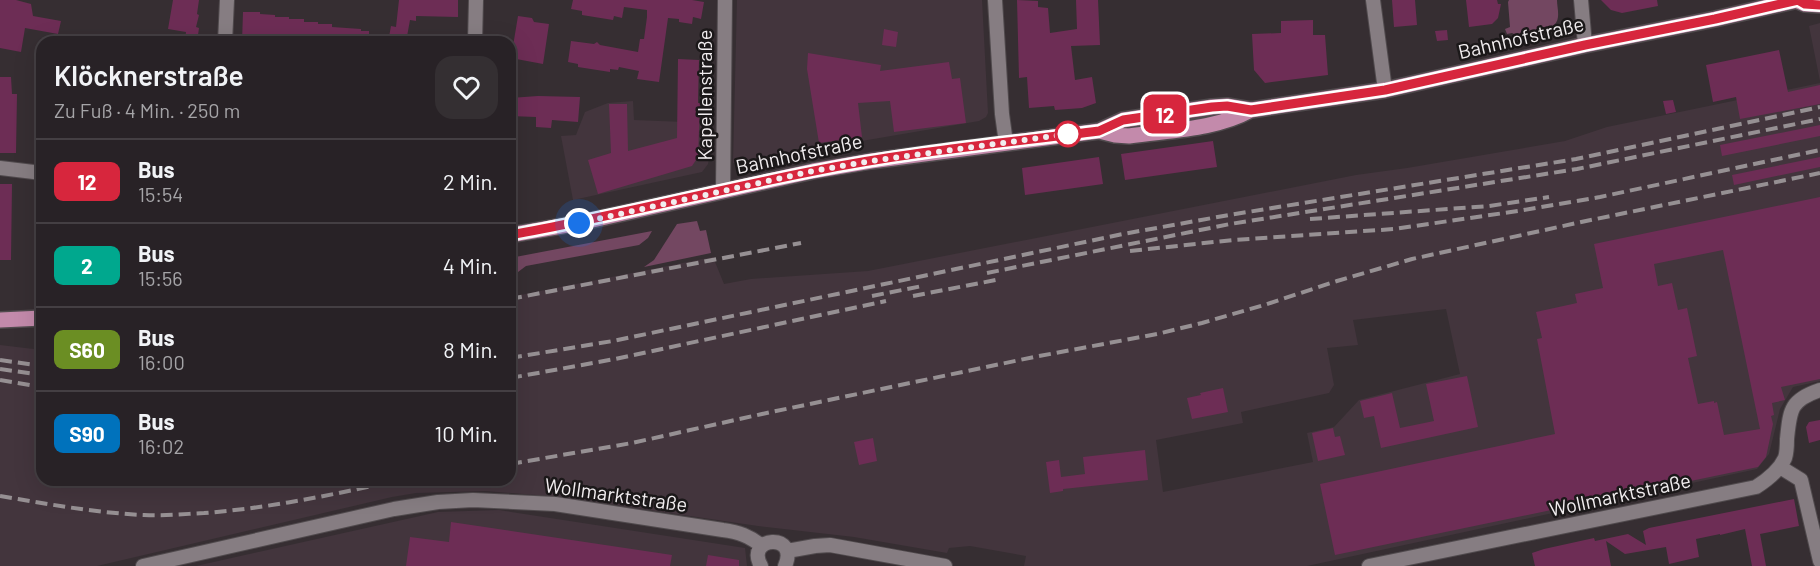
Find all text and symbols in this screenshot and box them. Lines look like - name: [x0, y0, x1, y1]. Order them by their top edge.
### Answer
- street label: Bahnhofstraße: [1455, 11, 1586, 63]
- street label: Kapellenstraße: [692, 30, 716, 160]
- button: heart: [435, 56, 498, 119]
- text: Klöcknerstraße: [54, 58, 244, 92]
- line badge: 12: [1138, 94, 1192, 134]
- text: Zu Fuß · 4 Min. · 250 m: [54, 98, 240, 122]
- text: 12: [1155, 102, 1175, 127]
- unlabelled marker: [1055, 121, 1081, 147]
- street label: Bahnhofstraße: [733, 128, 864, 178]
- text: Bus: [138, 156, 175, 182]
- text: 2 Min.: [443, 168, 498, 194]
- text: 12: [77, 169, 97, 194]
- text: 15:54: [138, 182, 183, 206]
- your location: [564, 208, 594, 238]
- text: Bus: [138, 240, 175, 266]
- text: 4 Min.: [443, 252, 498, 278]
- text: 2: [81, 253, 93, 278]
- text: 15:56: [138, 266, 183, 290]
- text: Bus: [138, 324, 175, 350]
- text: 8 Min.: [443, 336, 498, 362]
- text: S60: [69, 337, 105, 362]
- text: 16:00: [138, 350, 185, 374]
- text: Bus: [138, 408, 175, 434]
- text: 10 Min.: [435, 420, 498, 446]
- text: S90: [69, 421, 105, 446]
- text: 16:02: [138, 434, 184, 458]
- street label: Wollmarktstraße: [1547, 467, 1693, 521]
- street label: Wollmarktstraße: [543, 472, 689, 516]

